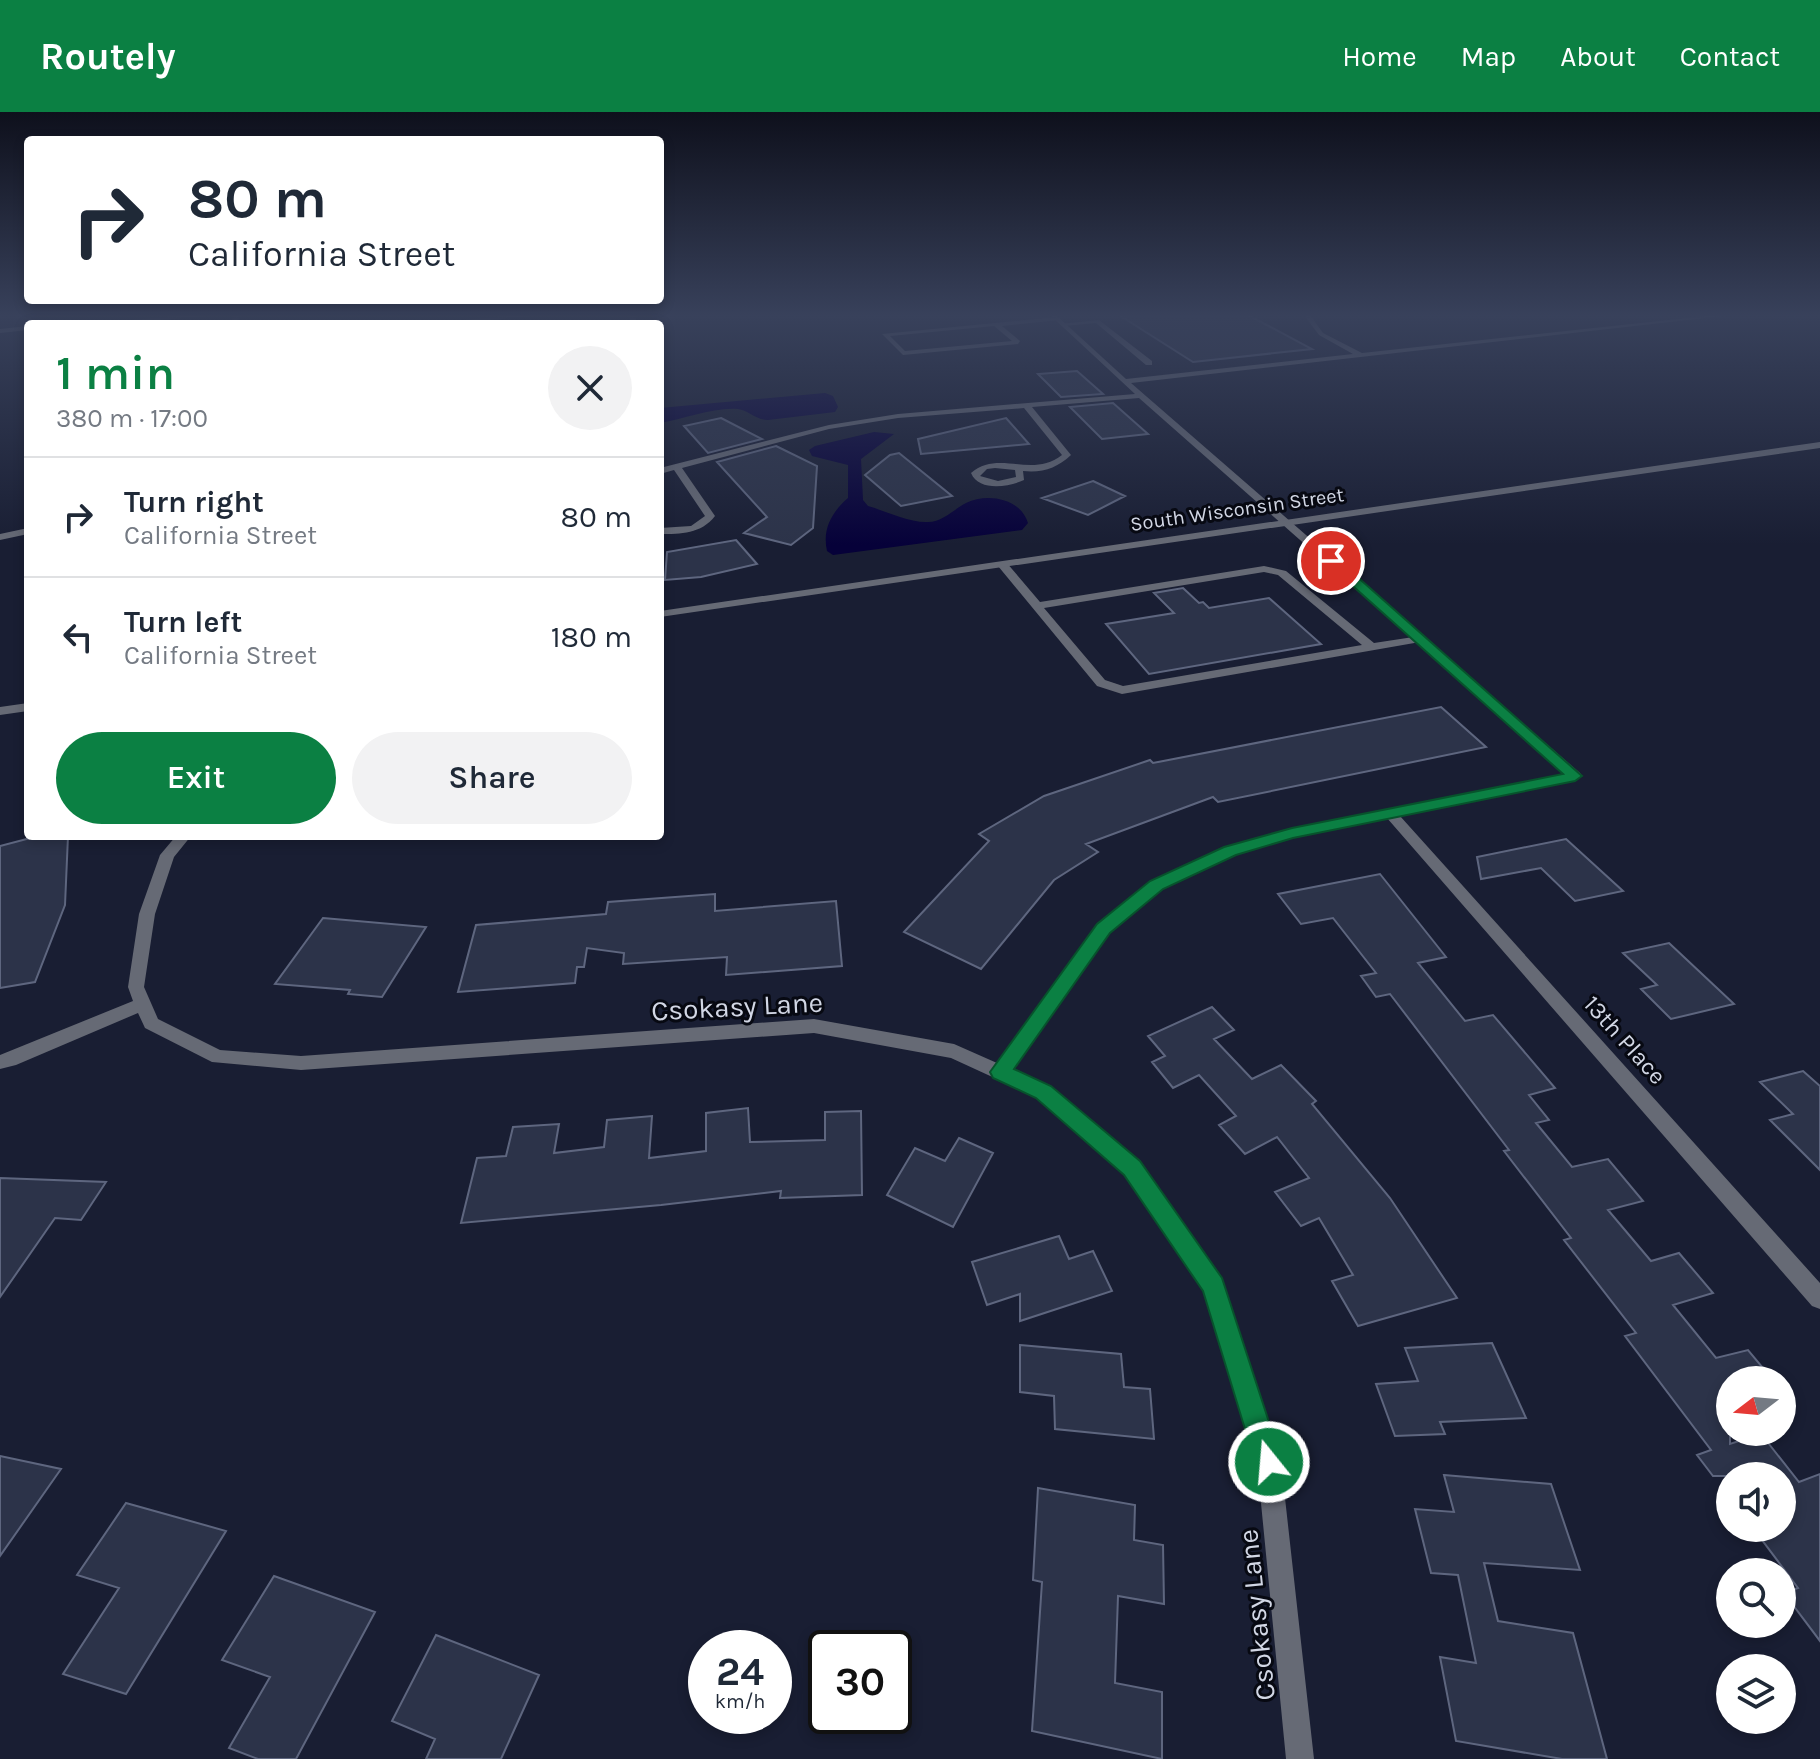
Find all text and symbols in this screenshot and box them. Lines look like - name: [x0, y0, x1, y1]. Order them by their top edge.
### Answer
- text: Routely: [40, 34, 176, 79]
- text: Home: [1342, 40, 1417, 73]
- text: Map: [1461, 40, 1516, 73]
- text: About: [1560, 40, 1636, 73]
- text: Contact: [1680, 40, 1780, 73]
- text: 80 m: [188, 166, 327, 231]
- icon: right: [56, 168, 160, 272]
- text: California Street: [188, 233, 455, 275]
- text: 1 min: [56, 345, 175, 401]
- button: close: [548, 346, 632, 430]
- text: 380 m · 17:00: [56, 403, 208, 434]
- street label: South Wisconsin Street: [1129, 483, 1346, 536]
- text: Turn right: [124, 484, 264, 520]
- icon: right: [56, 495, 100, 539]
- text: 80 m: [561, 499, 632, 535]
- text: California Street: [124, 520, 317, 551]
- pin: [1297, 527, 1365, 595]
- icon: arrive: [1309, 539, 1353, 583]
- text: Turn left: [124, 604, 242, 640]
- icon: left: [56, 615, 100, 659]
- text: 180 m: [551, 619, 632, 655]
- text: California Street: [124, 640, 317, 671]
- button: Exit: [56, 732, 336, 824]
- button: Share: [352, 732, 632, 824]
- street label: Csokasy Lane: [650, 986, 824, 1027]
- street label: 13th Place: [1578, 990, 1672, 1090]
- north arrow: [1716, 1366, 1796, 1446]
- map controls: [1716, 1366, 1796, 1734]
- position arrow: [1227, 1420, 1311, 1504]
- button: sound: [1716, 1462, 1796, 1542]
- street label: Csokasy Lane: [1231, 1528, 1282, 1702]
- button: search: [1716, 1558, 1796, 1638]
- speed limit sign: 30: [808, 1630, 912, 1734]
- text: 24: [716, 1648, 764, 1695]
- button: layers: [1716, 1654, 1796, 1734]
- text: km/h: [715, 1690, 765, 1713]

